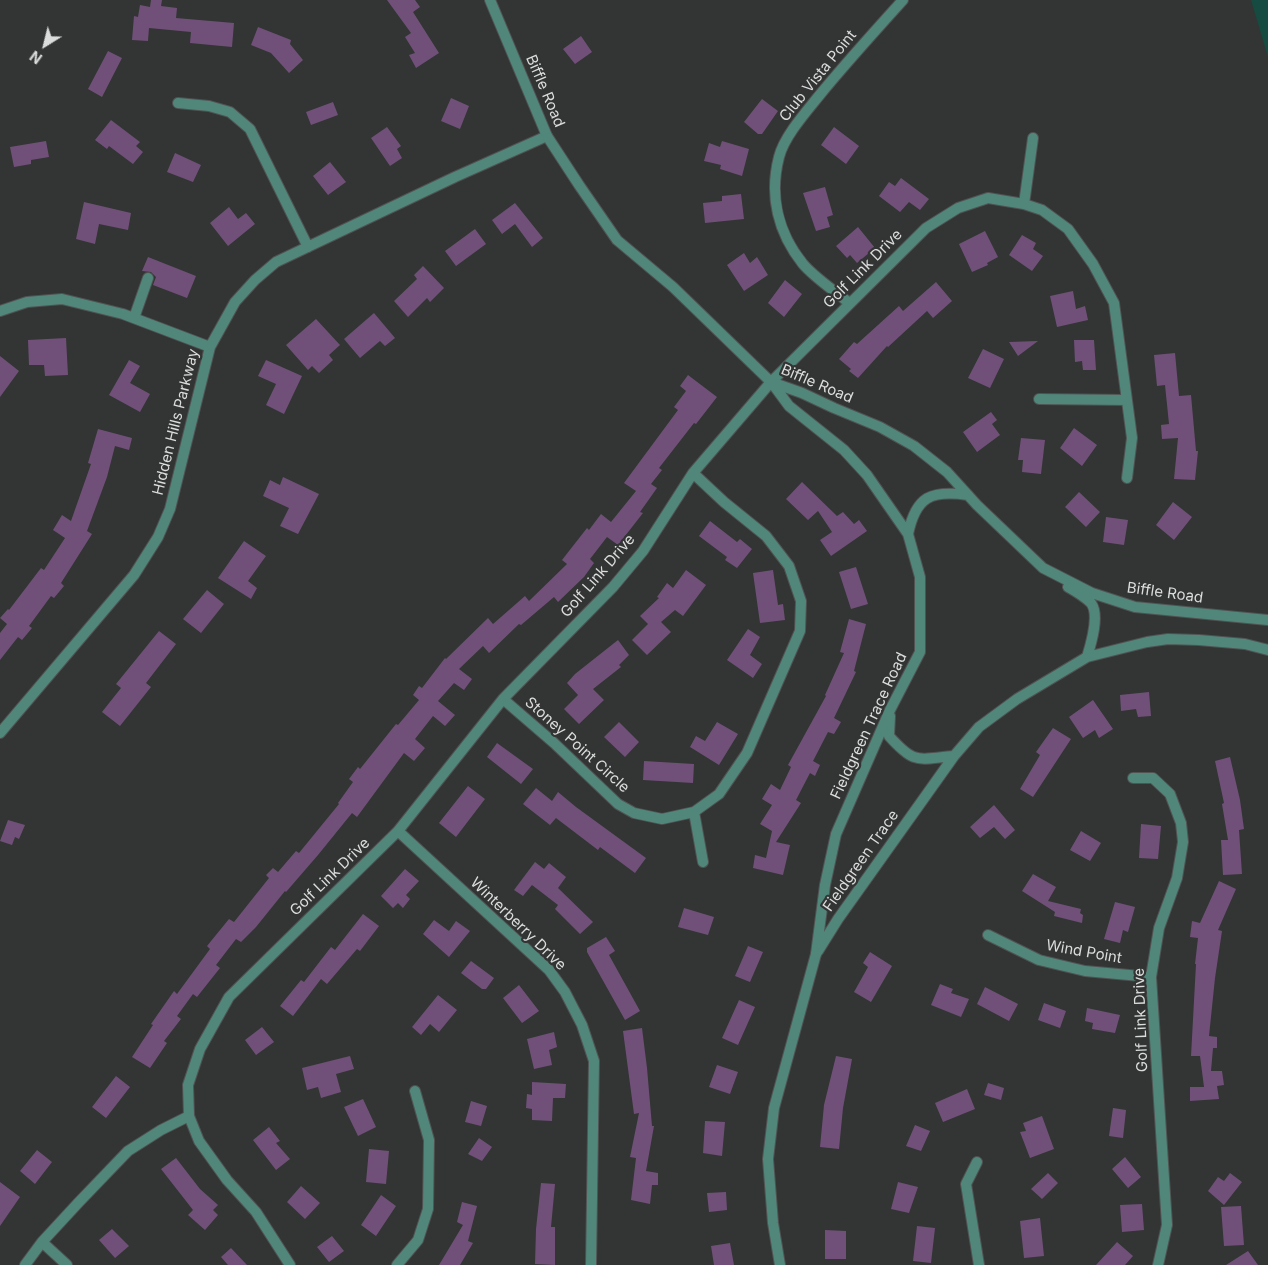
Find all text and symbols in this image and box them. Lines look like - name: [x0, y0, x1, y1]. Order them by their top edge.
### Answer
- north arrow: [20, 20, 70, 70]
- street label: Club Vista Point: [776, 27, 860, 125]
- text: N: [27, 48, 45, 68]
- street label: Biffle Road: [522, 52, 568, 130]
- street label: Golf Link Drive: [820, 226, 906, 312]
- street label: Hidden Hills Parkway: [149, 347, 203, 497]
- street label: Biffle Road: [778, 361, 856, 407]
- street label: Golf Link Drive: [557, 531, 639, 621]
- street label: Biffle Road: [1126, 579, 1204, 607]
- street label: Fieldgreen Trace Road: [827, 650, 911, 802]
- street label: Stoney Point Circle: [521, 693, 633, 797]
- street label: Fieldgreen Trace: [819, 807, 903, 915]
- street label: Golf Link Drive: [286, 834, 374, 920]
- street label: Winterberry Drive: [466, 874, 570, 974]
- street label: Wind Point: [1045, 936, 1123, 968]
- street label: Golf Link Drive: [1130, 968, 1152, 1072]

